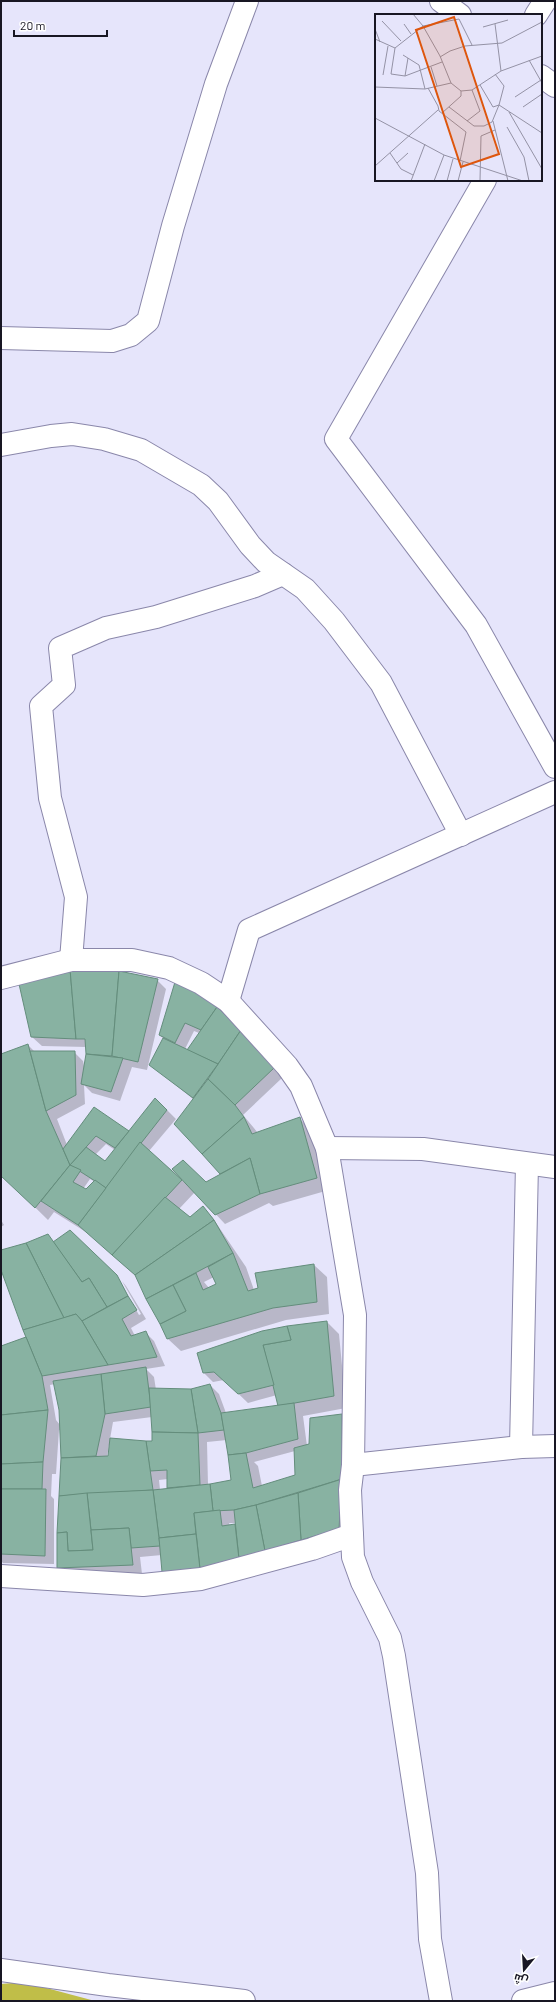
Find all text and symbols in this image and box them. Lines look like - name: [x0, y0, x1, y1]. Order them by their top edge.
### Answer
- scale bar: [14, 12, 107, 38]
- inset map: [375, 14, 542, 181]
- text: 20 m: [20, 18, 46, 32]
- north arrow: [504, 1950, 544, 1990]
- text: ش: [512, 1971, 530, 1988]

